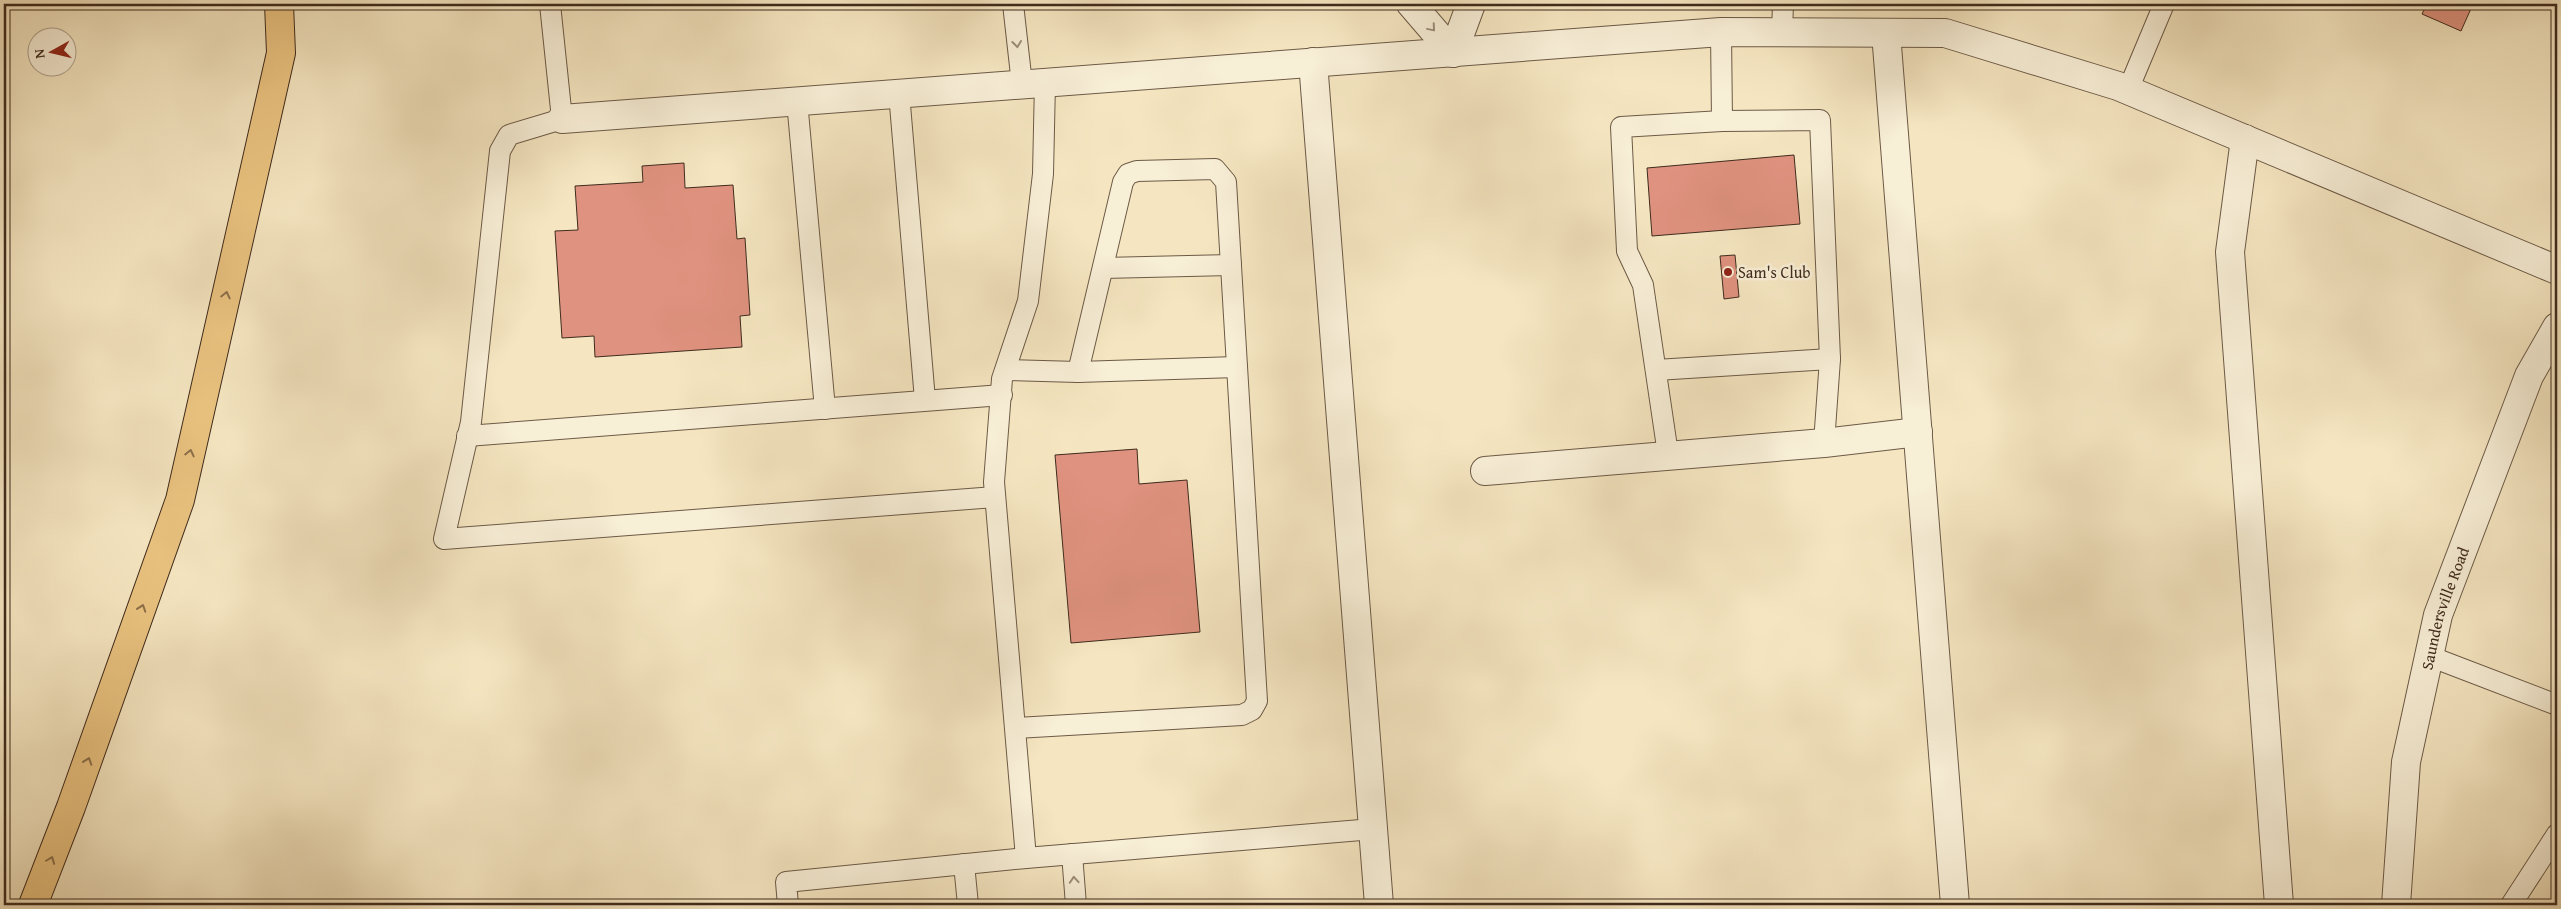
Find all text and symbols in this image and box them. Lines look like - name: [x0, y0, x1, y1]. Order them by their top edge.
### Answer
- one-way arrow: [1426, 23, 1435, 32]
- north arrow: [28, 28, 78, 78]
- one-way arrow: [1011, 40, 1022, 48]
- text: N: [28, 47, 50, 60]
- place label: Sam's Club: [1738, 260, 1811, 284]
- marker: Sam's Club: [1722, 266, 1734, 278]
- one-way arrow: [220, 290, 231, 299]
- one-way arrow: [184, 449, 195, 458]
- street label: Saundersville Road: [2414, 543, 2475, 672]
- one-way arrow: [136, 604, 146, 613]
- one-way arrow: [82, 757, 92, 766]
- one-way arrow: [45, 856, 55, 865]
- one-way arrow: [1069, 875, 1080, 883]

